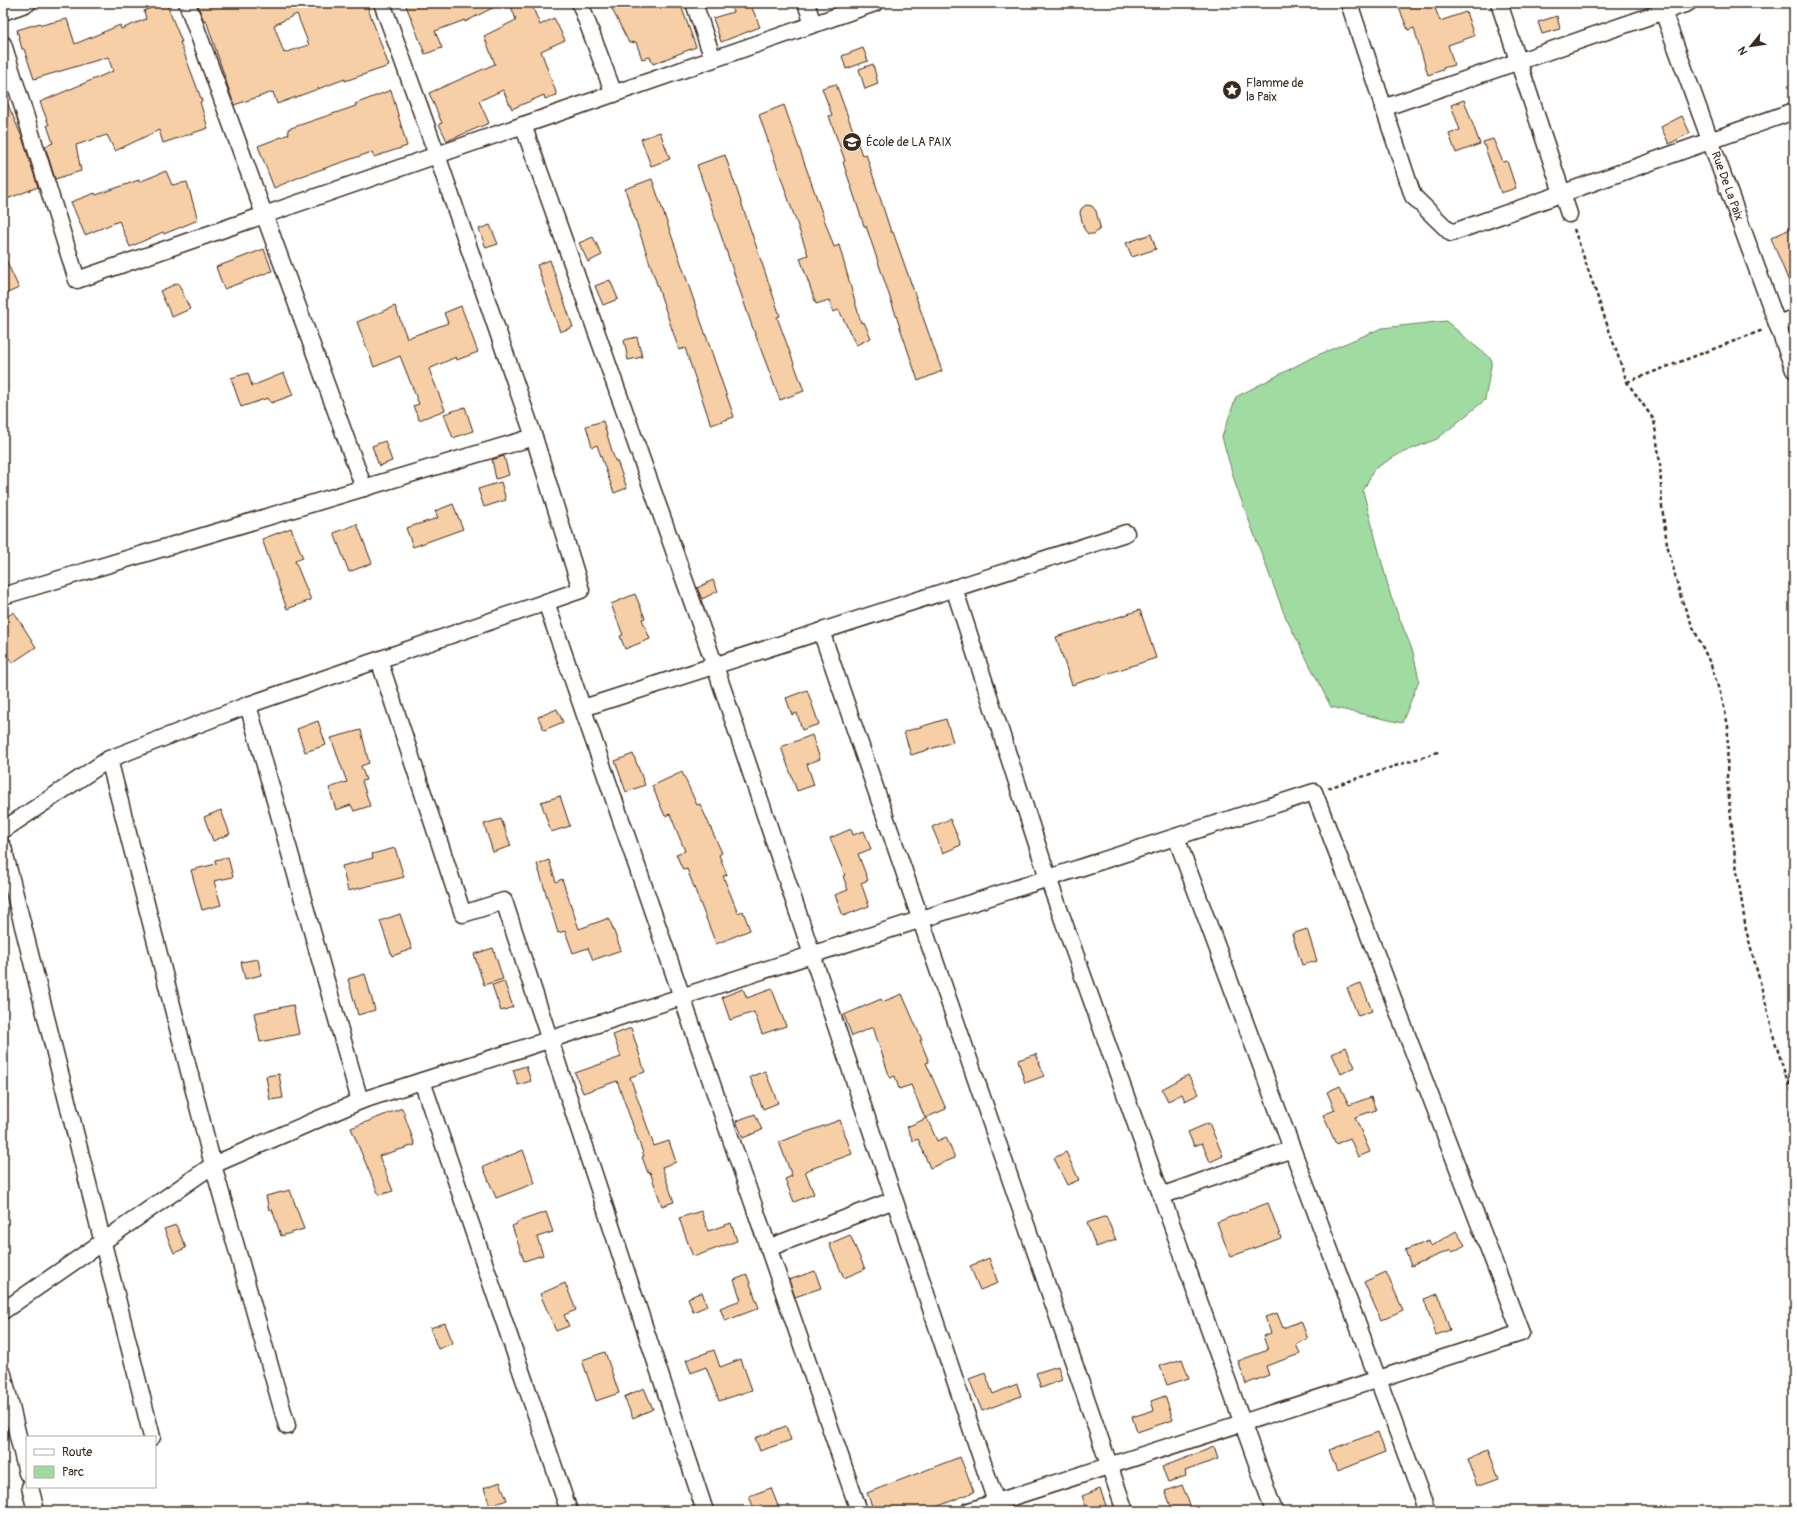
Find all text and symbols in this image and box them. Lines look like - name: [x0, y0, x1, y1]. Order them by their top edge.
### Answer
- north arrow: [1731, 26, 1771, 66]
- text: N: [1735, 44, 1750, 57]
- place label: Flamme de la Paix: [1246, 76, 1303, 105]
- place icon: Flamme de la Paix: [1221, 79, 1243, 101]
- school or university icon: École de LA PAIX: [841, 131, 863, 153]
- place label: École de LA PAIX: [866, 134, 952, 150]
- street label: Rue De La Paix: [1708, 149, 1746, 223]
- legend: [26, 1436, 156, 1488]
- text: Route: [62, 1445, 92, 1460]
- text: Parc: [62, 1465, 84, 1480]

